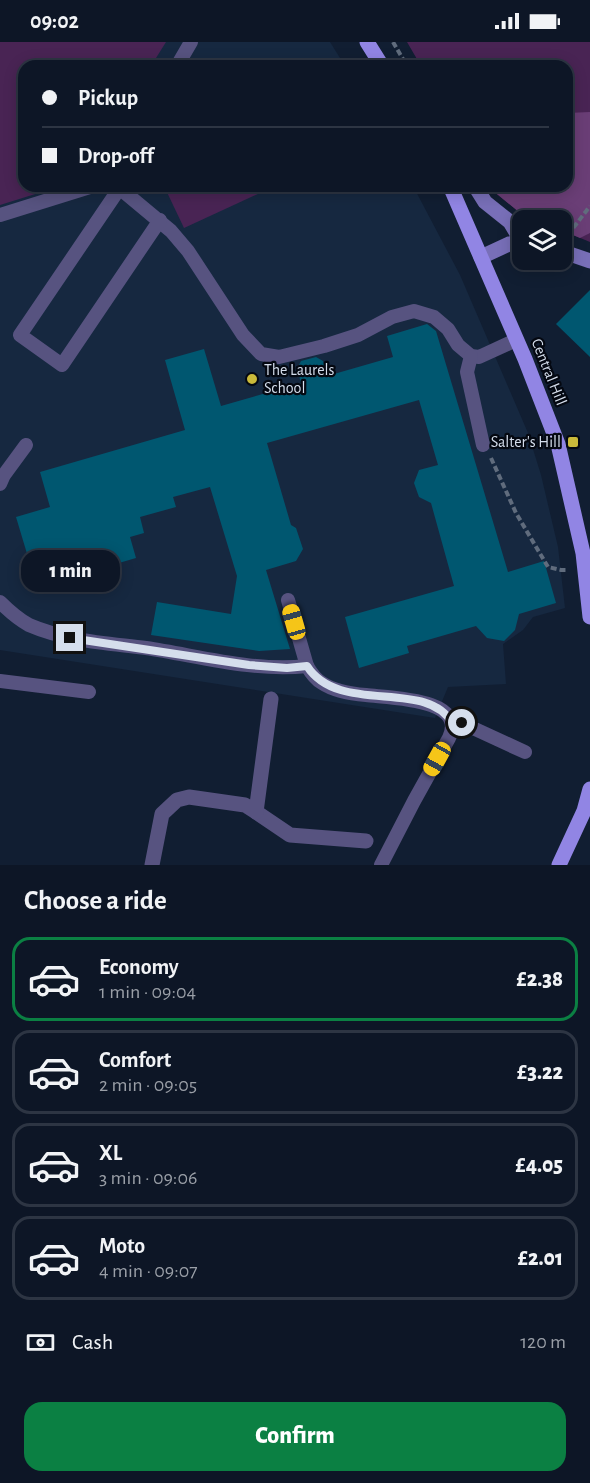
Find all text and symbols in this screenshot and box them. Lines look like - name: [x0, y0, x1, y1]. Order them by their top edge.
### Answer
- text: 09:02: [30, 10, 79, 32]
- text: Pickup: [78, 87, 138, 109]
- text: Drop-off: [78, 145, 154, 167]
- map controls: [512, 210, 572, 270]
- button: layers: [512, 210, 572, 270]
- street label: Central Hill: [528, 336, 570, 408]
- place label: The Laurels School: [264, 362, 335, 396]
- marker: The Laurels School: [245, 372, 259, 386]
- place label: Salter's Hill: [491, 434, 561, 450]
- marker: Salter's Hill: [566, 435, 580, 449]
- callout: 1 min: [20, 551, 119, 593]
- text: 1 min: [49, 561, 92, 581]
- car: [280, 602, 308, 642]
- route end: [56, 624, 83, 651]
- route start: [448, 709, 475, 736]
- car: [420, 739, 454, 779]
- text: Choose a ride: [24, 887, 167, 914]
- icon: car: [27, 952, 81, 1006]
- text: Economy: [99, 956, 179, 978]
- text: £2.38: [517, 968, 563, 990]
- text: 1 min · 09:04: [99, 982, 196, 1002]
- icon: car: [27, 1045, 81, 1099]
- text: Comfort: [99, 1049, 171, 1071]
- text: £3.22: [517, 1061, 563, 1083]
- text: 2 min · 09:05: [99, 1075, 197, 1095]
- icon: car: [27, 1138, 81, 1192]
- text: XL: [99, 1142, 122, 1164]
- text: £4.05: [516, 1154, 563, 1176]
- text: 3 min · 09:06: [99, 1168, 197, 1188]
- icon: car: [27, 1231, 81, 1285]
- text: Moto: [99, 1235, 145, 1257]
- text: £2.01: [518, 1247, 563, 1269]
- text: 4 min · 09:07: [99, 1261, 198, 1281]
- icon: cash: [24, 1326, 57, 1359]
- text: Cash: [72, 1331, 113, 1353]
- text: 120 m: [520, 1332, 566, 1352]
- button: Confirm: [24, 1402, 566, 1471]

